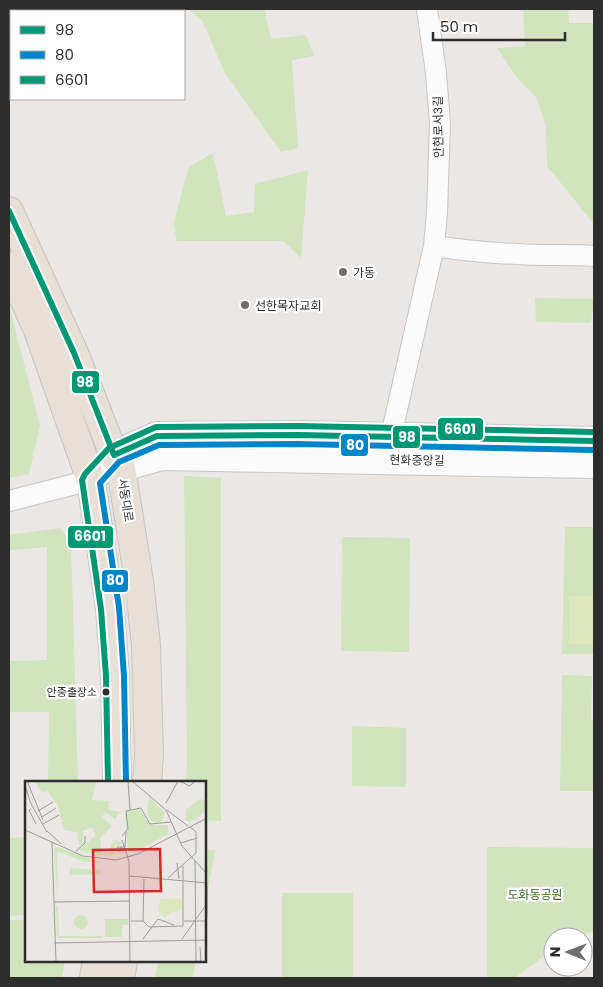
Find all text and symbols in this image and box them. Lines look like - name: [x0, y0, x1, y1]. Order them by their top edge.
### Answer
- legend: [10, 10, 185, 100]
- scale bar: [433, 10, 566, 42]
- text: 50 m: [440, 16, 478, 37]
- text: 98: [55, 19, 74, 40]
- text: 80: [55, 44, 74, 65]
- text: 6601: [55, 69, 88, 90]
- street label: 안현로서3길: [429, 96, 447, 158]
- place label: 가동: [353, 264, 375, 281]
- marker: 가동: [337, 266, 349, 278]
- place label: 선한목자교회: [255, 297, 321, 314]
- marker: 선한목자교회: [239, 299, 251, 311]
- line badge: 98: [71, 370, 100, 394]
- text: 98: [76, 372, 94, 392]
- line badge: 6601: [437, 417, 484, 441]
- text: 6601: [444, 419, 476, 439]
- line badge: 98: [392, 425, 421, 449]
- text: 98: [398, 427, 416, 447]
- line badge: 80: [340, 433, 369, 457]
- text: 80: [346, 435, 364, 455]
- street label: 현화중앙길: [389, 451, 445, 469]
- street label: 서동대로: [114, 477, 138, 523]
- line badge: 6601: [67, 525, 114, 549]
- text: 6601: [74, 526, 106, 546]
- line badge: 80: [101, 569, 129, 593]
- text: 80: [106, 570, 124, 590]
- place label: 안중출장소: [46, 684, 97, 700]
- marker: 안중출장소: [101, 687, 111, 697]
- inset map: [25, 781, 206, 962]
- park label: 도화동공원: [507, 886, 563, 903]
- north arrow: [543, 927, 593, 977]
- text: N: [545, 946, 565, 957]

